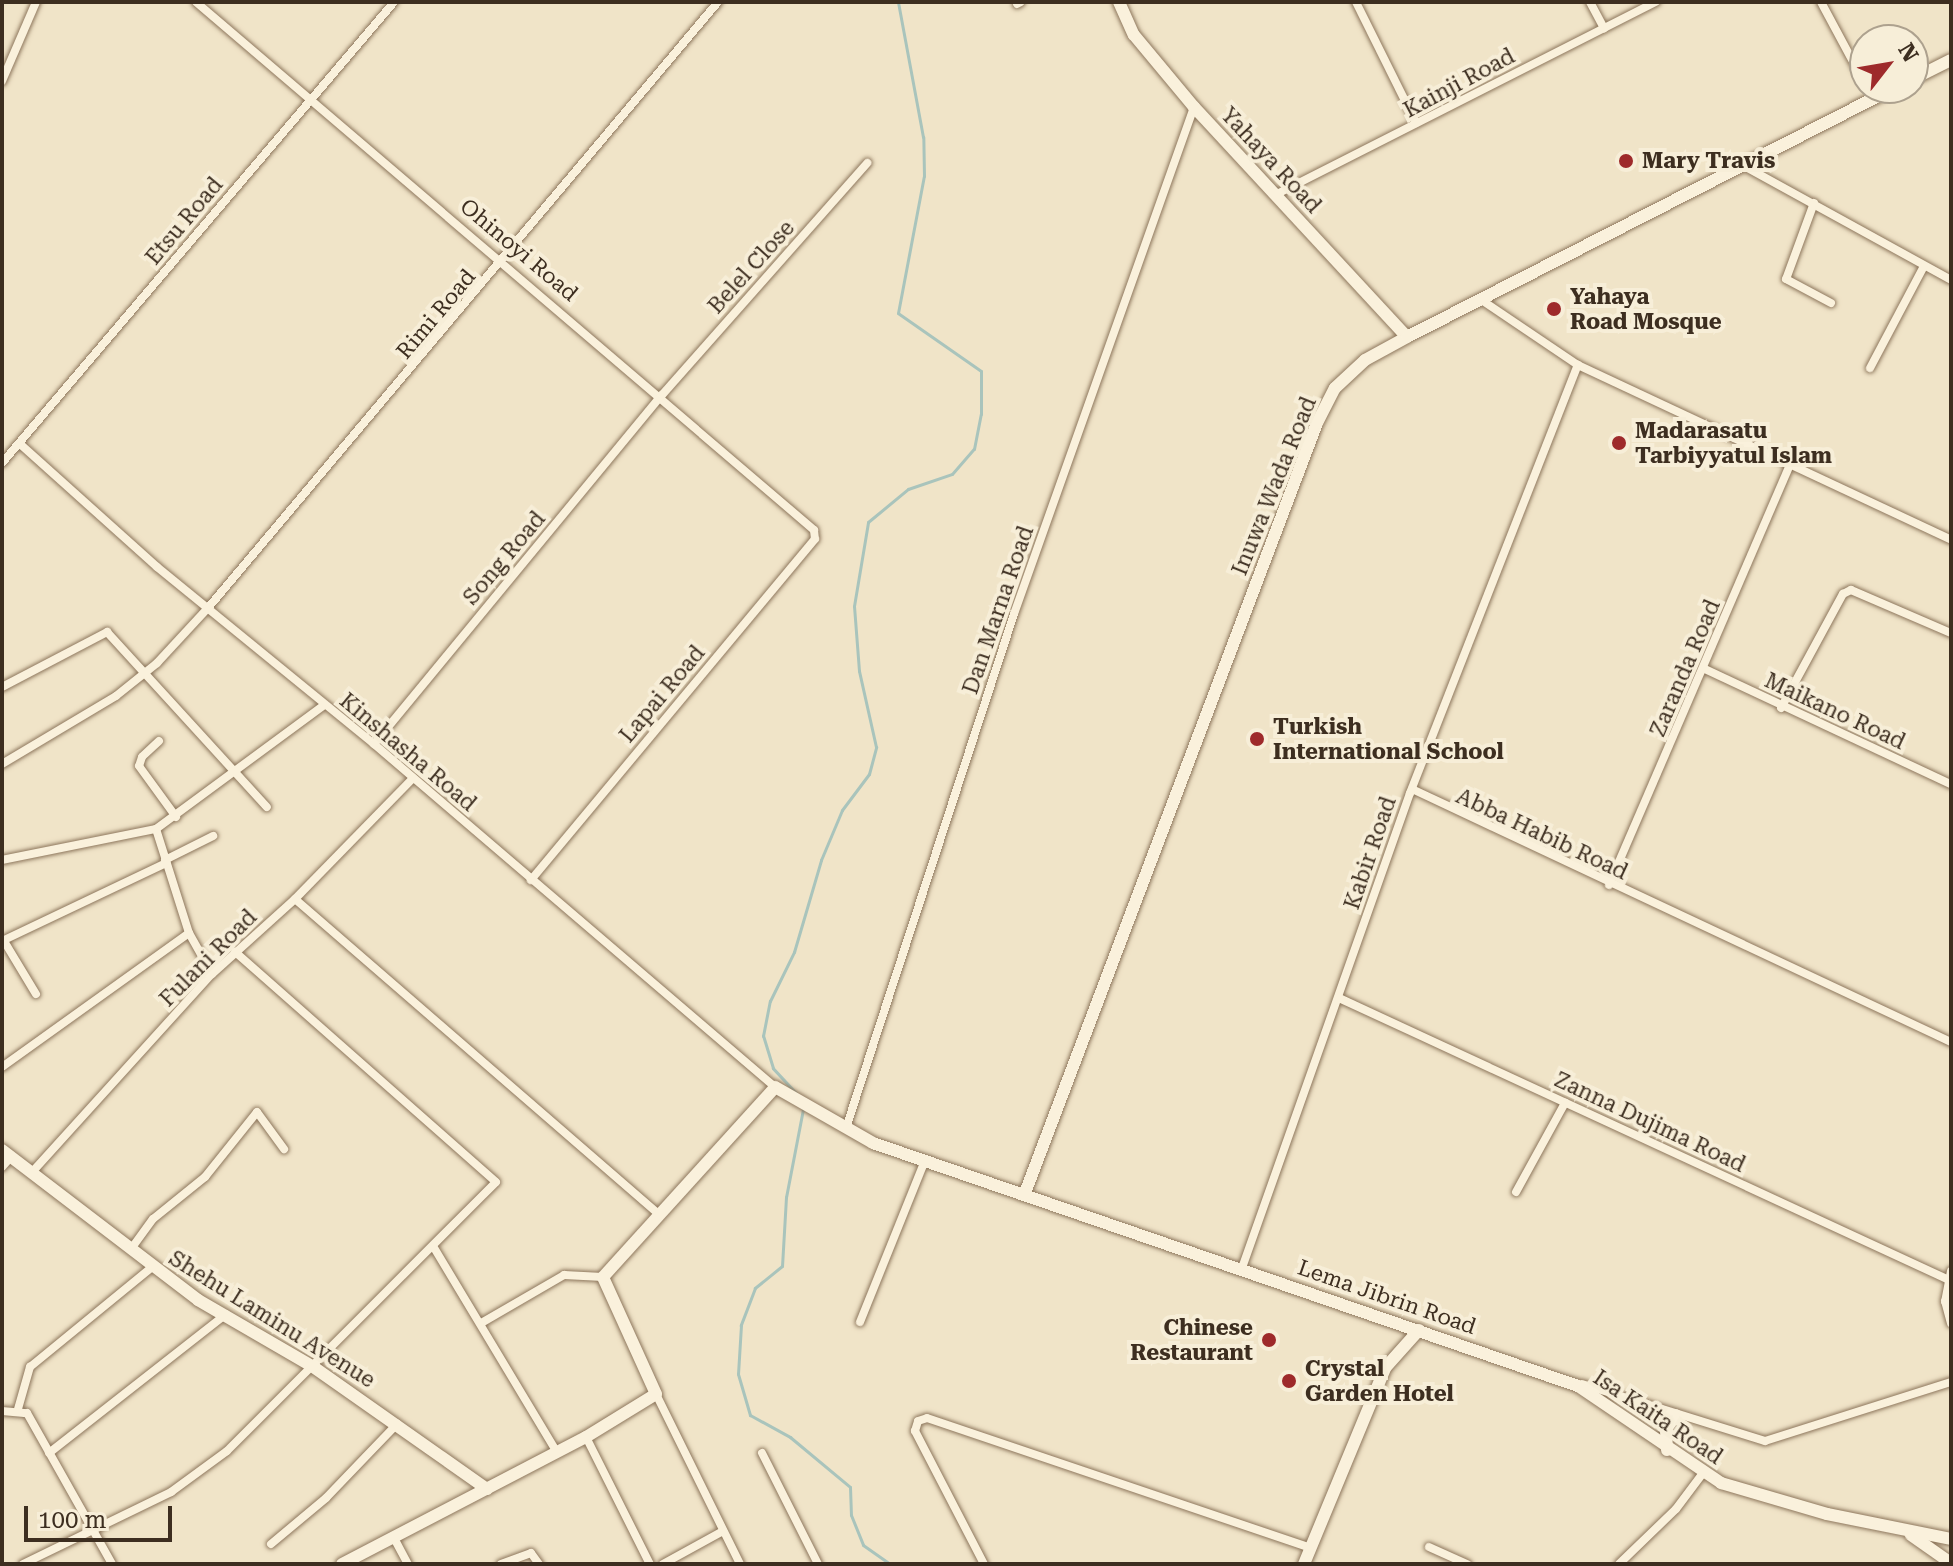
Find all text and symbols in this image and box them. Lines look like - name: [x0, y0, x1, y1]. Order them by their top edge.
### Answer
- north arrow: [1849, 24, 1929, 104]
- text: N: [1893, 39, 1923, 66]
- street label: Kainji Road: [1399, 43, 1519, 123]
- street label: Yahaya Road: [1215, 102, 1327, 218]
- place label: Mary Travis: [1642, 148, 1775, 174]
- marker: Mary Travis: [1617, 152, 1635, 170]
- street label: Etsu Road: [140, 172, 228, 270]
- street label: Ohinoyi Road: [455, 193, 583, 307]
- street label: Belel Close: [702, 215, 800, 319]
- street label: Rimi Road: [391, 264, 481, 364]
- place label: Yahaya Road Mosque: [1570, 283, 1722, 334]
- marker: Yahaya Road Mosque: [1545, 300, 1563, 318]
- street label: Inuwa Wada Road: [1226, 393, 1322, 579]
- place label: Madarasatu Tarbiyyatul Islam: [1635, 417, 1832, 468]
- marker: Madarasatu Tarbiyyatul Islam: [1610, 434, 1628, 452]
- street label: Song Road: [457, 506, 551, 610]
- street label: Dan Marna Road: [957, 522, 1039, 698]
- street label: Zaranda Road: [1644, 595, 1726, 741]
- street label: Lapai Road: [614, 640, 710, 748]
- street label: Maikano Road: [1760, 667, 1910, 755]
- street label: Kinshasha Road: [334, 687, 482, 817]
- place label: Turkish International School: [1273, 713, 1504, 764]
- marker: Turkish International School: [1248, 730, 1266, 748]
- street label: Abba Habib Road: [1452, 783, 1632, 885]
- street label: Kabir Road: [1338, 793, 1402, 913]
- street label: Fulani Road: [154, 904, 262, 1012]
- street label: Zanna Dujima Road: [1550, 1066, 1750, 1178]
- street label: Shehu Laminu Avenue: [164, 1245, 380, 1393]
- street label: Lema Jibrin Road: [1294, 1254, 1480, 1340]
- place label: Chinese Restaurant: [1130, 1314, 1253, 1366]
- marker: Chinese Restaurant: [1260, 1331, 1278, 1349]
- place label: Crystal Garden Hotel: [1305, 1355, 1454, 1406]
- street label: Isa Kaita Road: [1588, 1364, 1728, 1470]
- marker: Crystal Garden Hotel: [1280, 1372, 1298, 1390]
- scale bar: [28, 1490, 176, 1540]
- text: 100 m: [38, 1506, 106, 1534]

